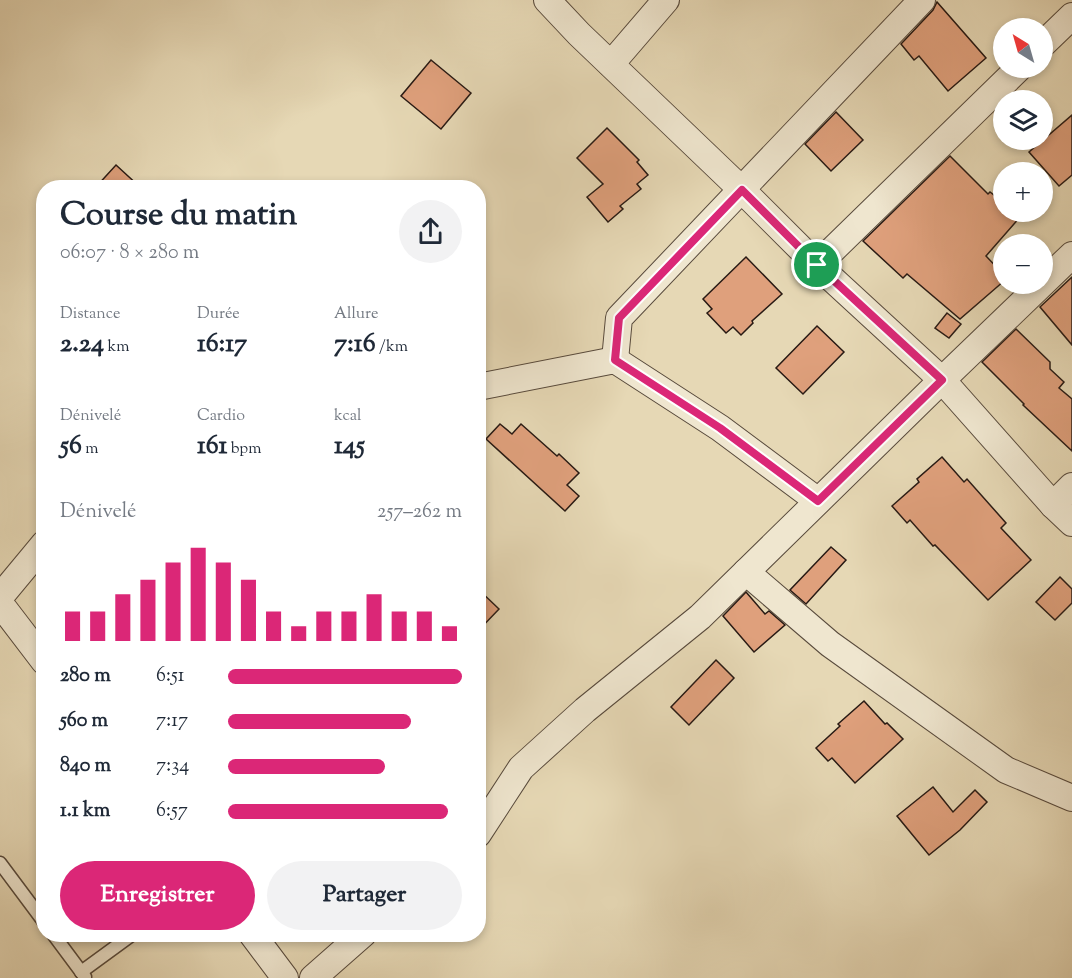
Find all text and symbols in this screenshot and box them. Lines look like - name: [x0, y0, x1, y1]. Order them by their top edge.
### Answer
- north arrow: [993, 18, 1053, 78]
- map controls: [993, 18, 1053, 294]
- button: layers: [993, 90, 1053, 150]
- button: +: [993, 162, 1053, 222]
- text: Course du matin: [60, 192, 297, 240]
- button: share: [399, 200, 462, 263]
- button: −: [993, 234, 1053, 294]
- text: 06:07 · 8 × 280 m: [60, 239, 199, 268]
- pin: [791, 239, 842, 290]
- icon: arrive: [800, 248, 833, 281]
- text: Distance: [60, 303, 120, 326]
- text: Durée: [197, 303, 240, 326]
- text: Allure: [334, 303, 378, 326]
- text: 2.24: [60, 326, 104, 363]
- text: 16:17: [197, 326, 247, 363]
- text: 7:16: [334, 326, 376, 363]
- text: km: [104, 336, 129, 359]
- text: /km: [376, 336, 408, 359]
- text: Dénivelé: [60, 405, 121, 428]
- text: Cardio: [197, 405, 245, 428]
- text: kcal: [334, 405, 362, 428]
- text: 56: [60, 428, 82, 465]
- text: 161: [197, 428, 227, 465]
- text: 145: [334, 428, 365, 465]
- text: m: [82, 438, 98, 461]
- text: bpm: [227, 438, 261, 461]
- text: Dénivelé: [60, 498, 136, 527]
- text: 257–262 m: [377, 498, 462, 527]
- text: 280 m: [60, 662, 111, 691]
- text: 6:51: [156, 662, 185, 691]
- text: 560 m: [60, 707, 108, 736]
- text: 7:17: [156, 707, 188, 736]
- text: 840 m: [60, 752, 111, 781]
- text: 7:34: [156, 752, 189, 781]
- text: 1.1 km: [60, 797, 110, 826]
- text: 6:57: [156, 797, 188, 826]
- button: Enregistrer: [60, 861, 255, 930]
- button: Partager: [267, 861, 462, 930]

